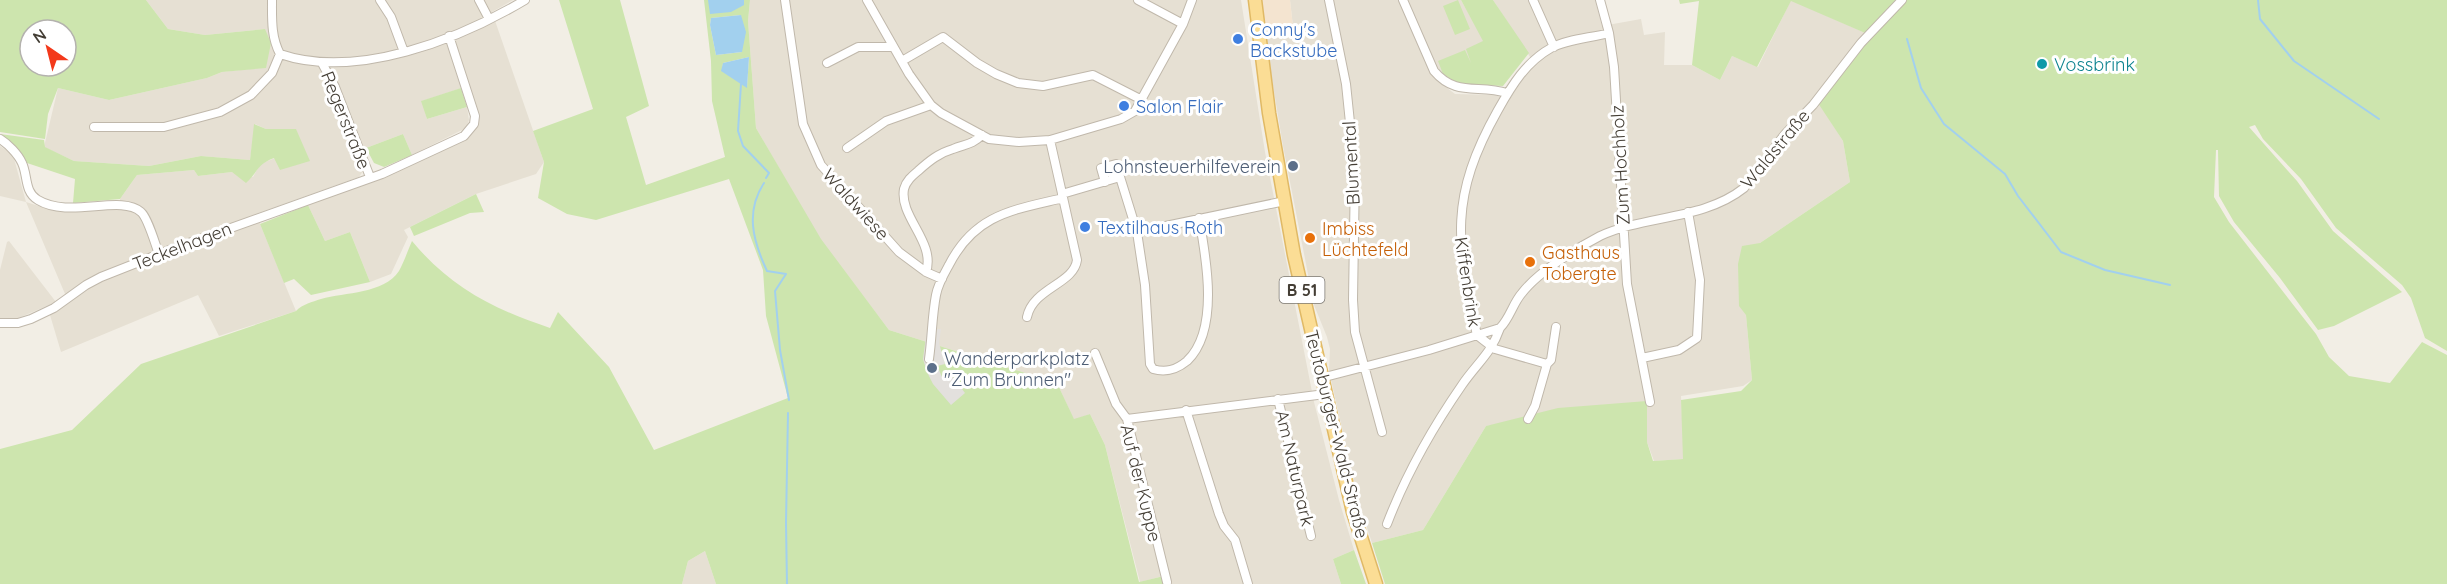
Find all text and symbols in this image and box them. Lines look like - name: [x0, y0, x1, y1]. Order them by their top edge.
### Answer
- north arrow: [18, 18, 78, 78]
- place label: Conny's Backstube: [1250, 18, 1337, 62]
- text: N: [29, 24, 50, 47]
- marker: Conny's Backstube: [1231, 32, 1245, 46]
- place label: Vossbrink: [2054, 53, 2135, 76]
- marker: Vossbrink: [2035, 57, 2049, 71]
- street label: Regerstraße: [316, 68, 376, 172]
- place label: Salon Flair: [1136, 95, 1223, 118]
- marker: Salon Flair: [1117, 99, 1131, 113]
- street label: Zum Hochholz: [1605, 104, 1635, 226]
- street label: Waldstraße: [1735, 105, 1815, 193]
- street label: Blumental: [1337, 120, 1365, 206]
- place label: Lohnsteuerhilfeverein: [1103, 155, 1281, 178]
- marker: Lohnsteuerhilfeverein: [1286, 159, 1300, 173]
- street label: Waldwiese: [818, 163, 894, 245]
- place label: Textilhaus Roth: [1097, 216, 1223, 239]
- street label: Teckelhagen: [129, 217, 235, 275]
- place label: Imbiss Lüchtefeld: [1322, 217, 1408, 261]
- marker: Textilhaus Roth: [1078, 220, 1092, 234]
- marker: Imbiss Lüchtefeld: [1303, 231, 1317, 245]
- street label: Kiffenbrink: [1450, 235, 1486, 329]
- place label: Gasthaus Tobergte: [1542, 241, 1620, 285]
- marker: Gasthaus Tobergte: [1523, 255, 1537, 269]
- road number: B 51: [1280, 277, 1324, 303]
- street label: Teutoburger-Wald-Straße: [1300, 328, 1374, 540]
- place label: Wanderparkplatz "Zum Brunnen": [944, 347, 1090, 391]
- marker: Wanderparkplatz "Zum Brunnen": [925, 361, 939, 375]
- street label: Am Naturpark: [1270, 408, 1320, 528]
- street label: Auf der Kuppe: [1115, 422, 1167, 544]

